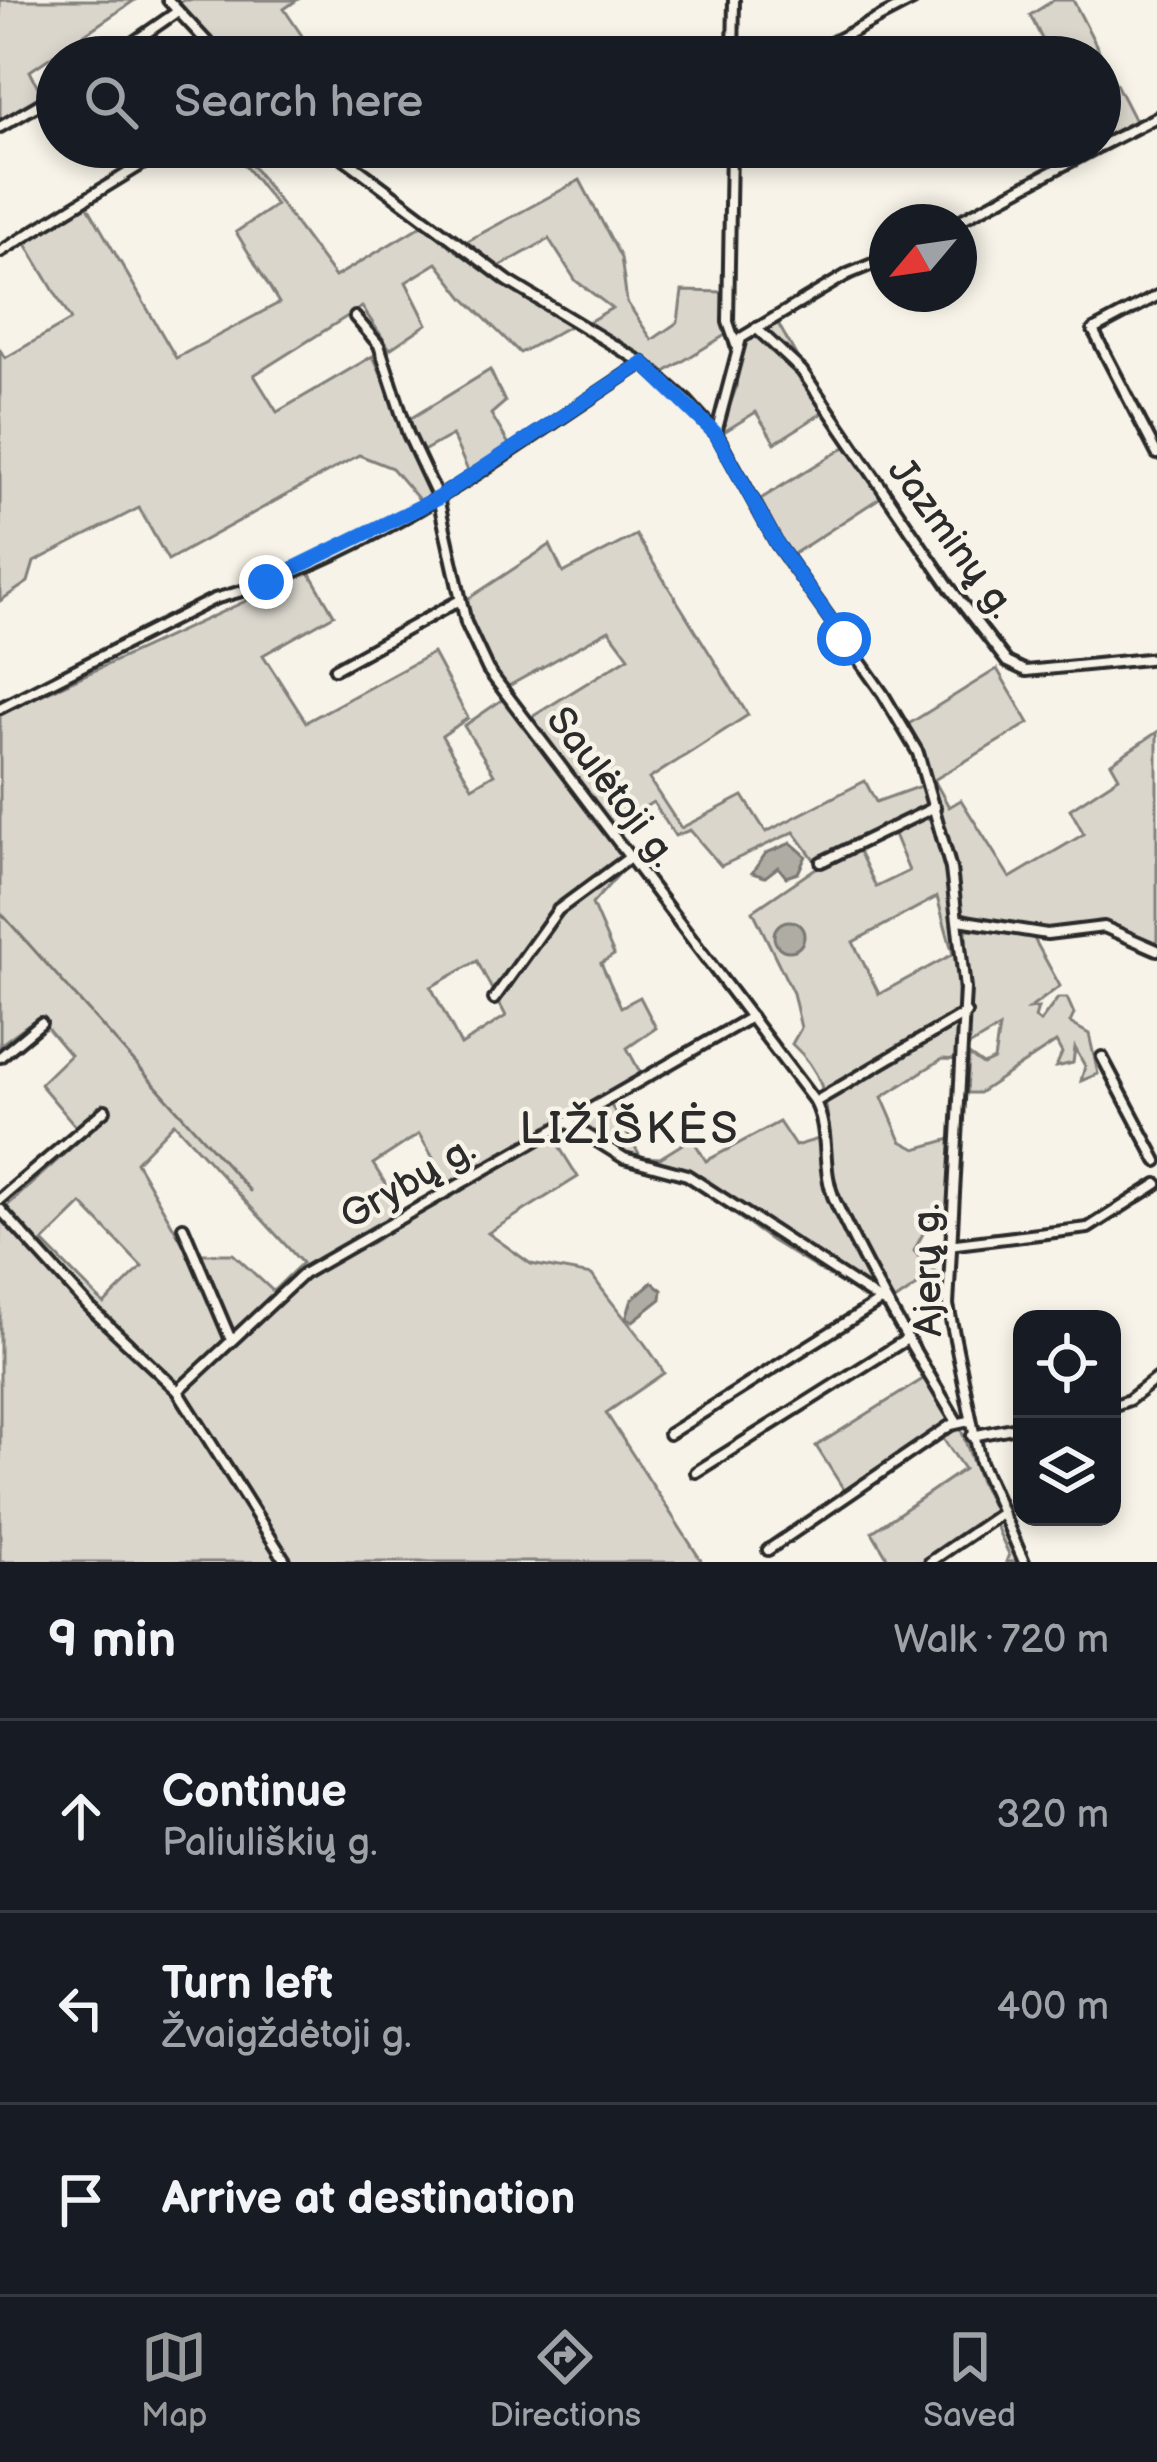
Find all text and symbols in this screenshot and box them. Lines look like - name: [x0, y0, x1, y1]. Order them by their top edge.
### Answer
- search box: [36, 36, 1121, 168]
- icon: search: [78, 69, 144, 135]
- text: Search here: [174, 75, 423, 130]
- north arrow: [869, 204, 977, 312]
- street label: Jazminų g.: [877, 449, 1025, 628]
- route end: [239, 555, 293, 609]
- route start: [817, 612, 871, 666]
- street label: Saulėtoji g.: [536, 698, 686, 877]
- district label: LIŽIŠKĖS: [519, 1101, 741, 1157]
- street label: Grybų g.: [332, 1126, 484, 1240]
- street label: Ajerų g.: [904, 1203, 953, 1337]
- map controls: [1013, 1310, 1121, 1526]
- button: locate: [1013, 1310, 1121, 1418]
- button: layers: [1013, 1418, 1121, 1526]
- text: 9 min: [48, 1610, 176, 1671]
- text: Walk · 720 m: [893, 1617, 1109, 1664]
- text: Continue: [162, 1765, 347, 1820]
- icon: ahead: [48, 1783, 114, 1849]
- text: 320 m: [996, 1792, 1109, 1839]
- text: Paliuliškių g.: [162, 1820, 378, 1867]
- text: Turn left: [162, 1957, 333, 2012]
- icon: left: [48, 1975, 114, 2041]
- text: 400 m: [997, 1984, 1109, 2031]
- text: Žvaigždėtoji g.: [162, 2012, 412, 2059]
- icon: arrive: [48, 2167, 114, 2233]
- text: Arrive at destination: [162, 2172, 575, 2227]
- tab: Map: [141, 2324, 207, 2436]
- tab: Directions: [490, 2324, 641, 2436]
- tab: Saved: [923, 2324, 1016, 2436]

